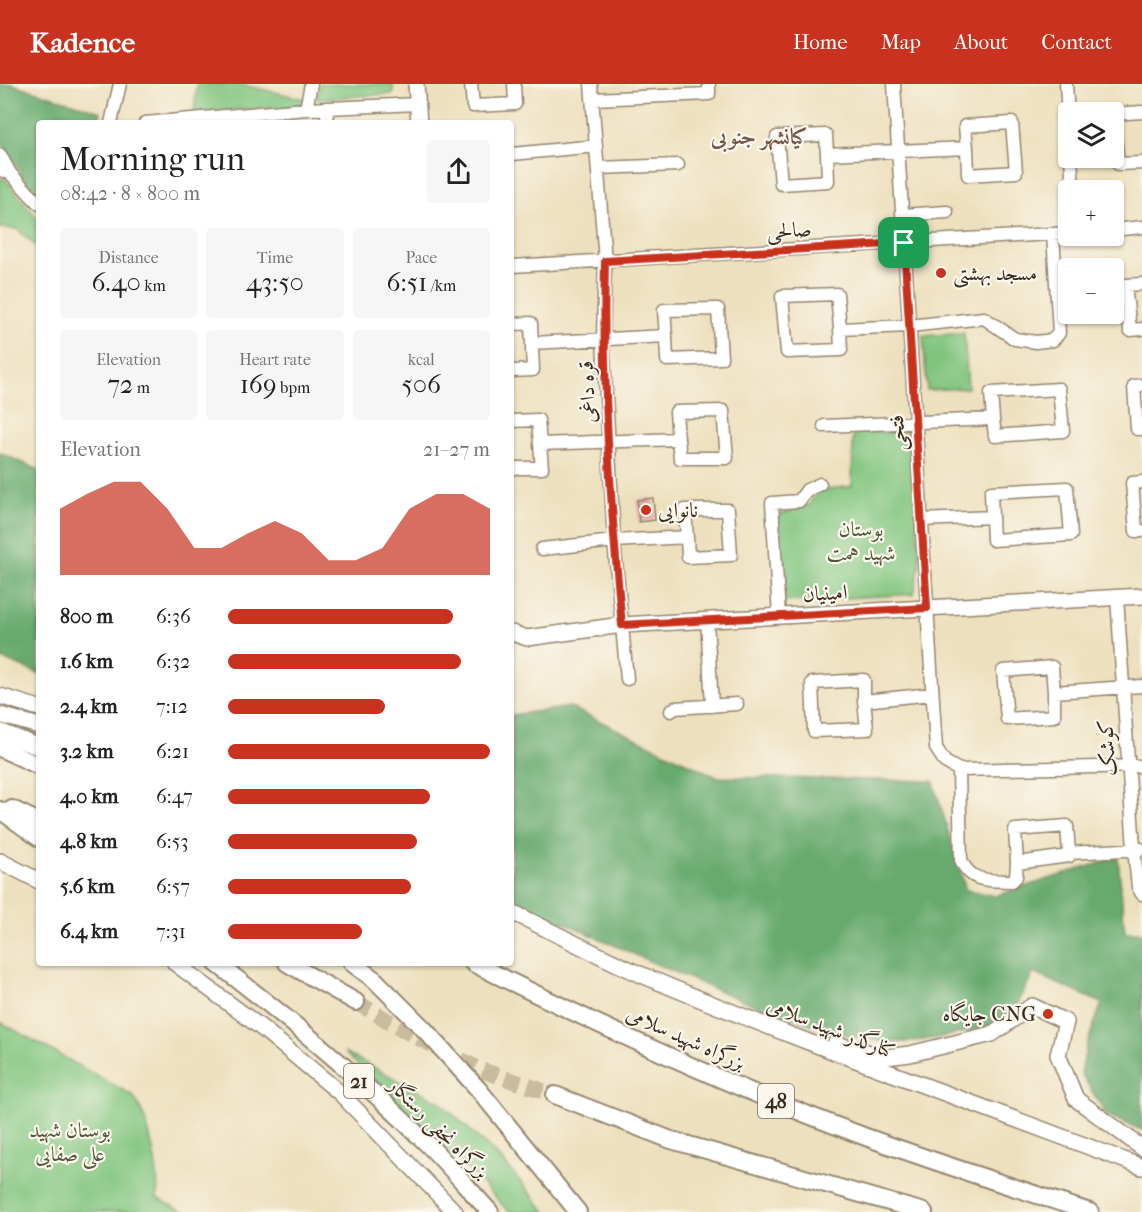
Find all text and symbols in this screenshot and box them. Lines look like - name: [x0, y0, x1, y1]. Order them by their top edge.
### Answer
- text: Kadence: [30, 26, 135, 59]
- text: Home: [793, 30, 848, 54]
- text: Map: [881, 30, 921, 54]
- text: About: [954, 30, 1008, 54]
- text: Contact: [1041, 30, 1112, 54]
- map controls: [1058, 102, 1124, 324]
- button: layers: [1058, 102, 1124, 168]
- district label: کیانشهر جنوبی: [710, 124, 807, 153]
- text: Morning run: [60, 140, 245, 179]
- button: share: [427, 140, 490, 203]
- button: +: [1058, 180, 1124, 246]
- text: 08:42 · 8 × 800 m: [60, 182, 200, 205]
- street label: صالحی: [766, 217, 812, 245]
- pin: [878, 217, 929, 268]
- icon: arrive: [887, 226, 920, 259]
- text: Distance: [99, 248, 159, 267]
- text: Time: [257, 248, 293, 267]
- text: Pace: [405, 248, 437, 267]
- button: −: [1058, 258, 1124, 324]
- place label: مسجد بهشتی: [953, 261, 1037, 288]
- marker: مسجد بهشتی: [934, 266, 948, 280]
- text: 6.40: [91, 267, 141, 298]
- text: 43:50: [246, 267, 304, 298]
- text: 6:51: [386, 267, 427, 298]
- text: km: [141, 276, 166, 295]
- text: /km: [427, 276, 456, 295]
- text: Elevation: [96, 350, 161, 369]
- text: Heart rate: [239, 350, 311, 369]
- text: kcal: [408, 350, 435, 369]
- street label: قره داغی: [573, 360, 602, 424]
- text: 72: [107, 369, 133, 400]
- text: 169: [240, 369, 277, 400]
- text: 506: [402, 369, 441, 400]
- text: m: [133, 378, 150, 397]
- text: bpm: [277, 378, 310, 397]
- street label: فتحی: [884, 414, 912, 452]
- text: Elevation: [60, 438, 141, 461]
- text: 21–27 m: [423, 438, 490, 461]
- place label: نانوایی: [658, 498, 698, 524]
- marker: نانوایی: [639, 503, 653, 517]
- park label: بوستان شهید همت: [827, 517, 895, 567]
- street label: امینیان: [802, 580, 848, 606]
- text: 800 m: [60, 605, 113, 628]
- text: 6:36: [156, 605, 191, 628]
- text: 1.6 km: [60, 650, 113, 673]
- text: 6:32: [156, 650, 190, 673]
- text: 2.4 km: [60, 695, 118, 718]
- text: 7:12: [156, 695, 188, 718]
- street label: کوشک: [1093, 719, 1122, 777]
- text: 3.2 km: [60, 740, 114, 763]
- text: 6:21: [156, 740, 189, 763]
- text: 4.0 km: [60, 785, 118, 808]
- text: 6:47: [156, 785, 193, 808]
- text: 4.8 km: [60, 830, 117, 853]
- text: 6:53: [156, 830, 189, 853]
- text: 5.6 km: [60, 875, 115, 898]
- text: 6:57: [156, 875, 190, 898]
- text: 6.4 km: [60, 920, 118, 943]
- text: 7:31: [156, 920, 186, 943]
- street label: کنارگذر شهید سلامی: [763, 990, 900, 1065]
- street label: بزرگراه شهید سلامی: [622, 999, 750, 1077]
- place label: جایگاه CNG: [942, 1001, 1036, 1027]
- marker: جایگاه CNG: [1041, 1007, 1055, 1021]
- road number: 21: [344, 1064, 374, 1098]
- street label: بزرگراه نجفی رستگار: [380, 1070, 496, 1186]
- road number: 48: [758, 1084, 794, 1118]
- park label: بوستان شهید علی صفایی: [29, 1118, 111, 1170]

